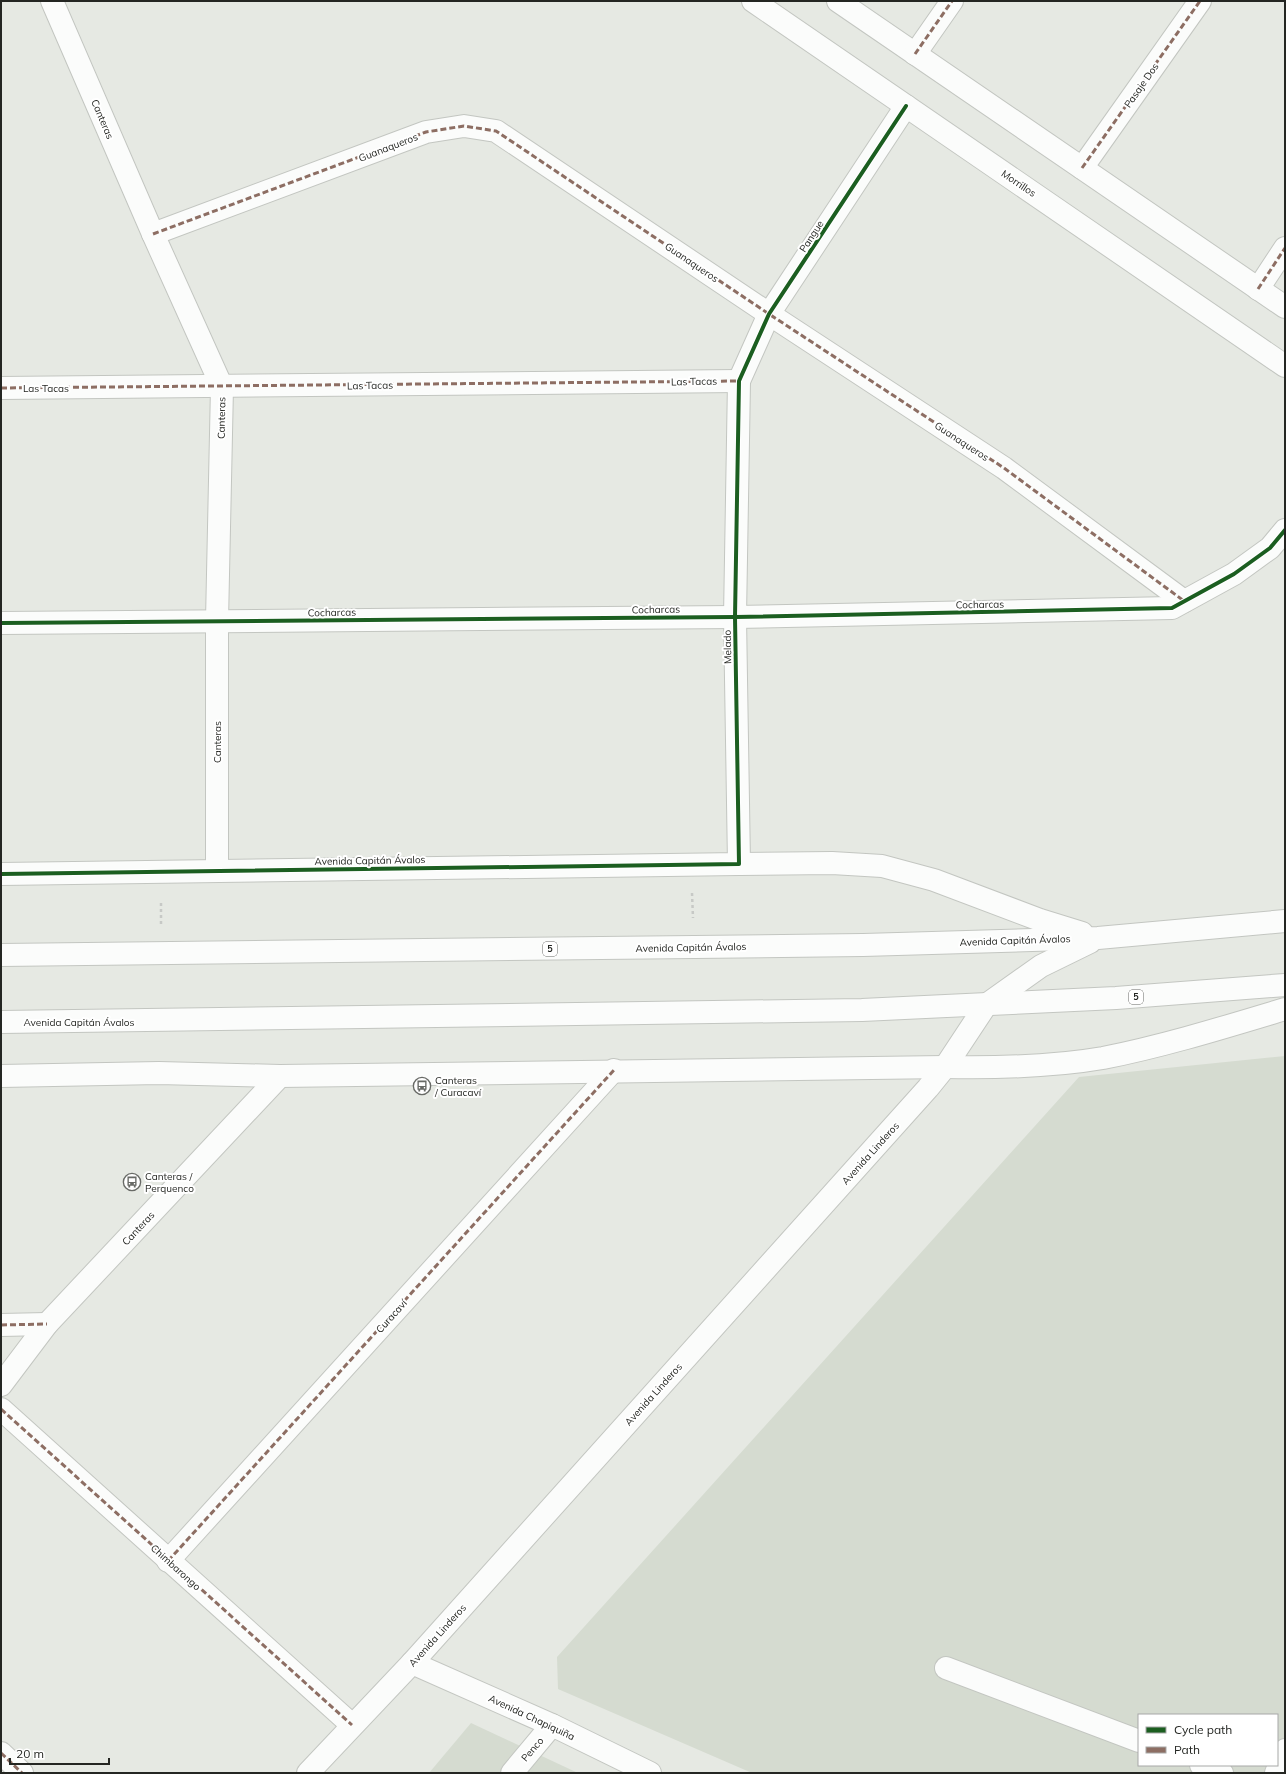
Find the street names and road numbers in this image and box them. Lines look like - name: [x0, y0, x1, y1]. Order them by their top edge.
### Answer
- street label: Pasaje Dos: [1121, 60, 1162, 110]
- street label: Canteras: [88, 97, 117, 141]
- street label: Guanaqueros: [357, 130, 420, 165]
- street label: Morrillos: [999, 167, 1039, 200]
- street label: Pangue: [796, 218, 827, 255]
- street label: Guanaqueros: [662, 240, 721, 285]
- street label: Las Tacas: [671, 375, 717, 388]
- street label: Las Tacas: [347, 379, 393, 392]
- street label: Las Tacas: [23, 382, 69, 395]
- street label: Canteras: [215, 397, 228, 439]
- street label: Guanaqueros: [932, 419, 991, 464]
- street label: Cocharcas: [956, 598, 1004, 611]
- street label: Cocharcas: [632, 603, 680, 616]
- street label: Cocharcas: [308, 606, 356, 619]
- street label: Melado: [721, 630, 734, 664]
- street label: Canteras: [211, 721, 224, 763]
- street label: Avenida Capitán Ávalos: [314, 853, 426, 868]
- street label: Avenida Capitán Ávalos: [959, 932, 1071, 949]
- street label: Avenida Capitán Ávalos: [635, 940, 747, 955]
- road number: 5: [543, 942, 557, 956]
- road number: 5: [1129, 990, 1143, 1004]
- street label: Avenida Capitán Ávalos: [24, 1016, 135, 1029]
- street label: Avenida Linderos: [839, 1119, 902, 1187]
- street label: Canteras: [119, 1209, 157, 1248]
- street label: Curacaví: [373, 1296, 410, 1336]
- street label: Avenida Linderos: [622, 1360, 685, 1428]
- street label: Chimbarongo: [148, 1542, 204, 1593]
- street label: Avenida Linderos: [406, 1601, 469, 1669]
- street label: Avenida Chapiquiña: [487, 1692, 577, 1743]
- street label: Penco: [518, 1734, 547, 1764]

